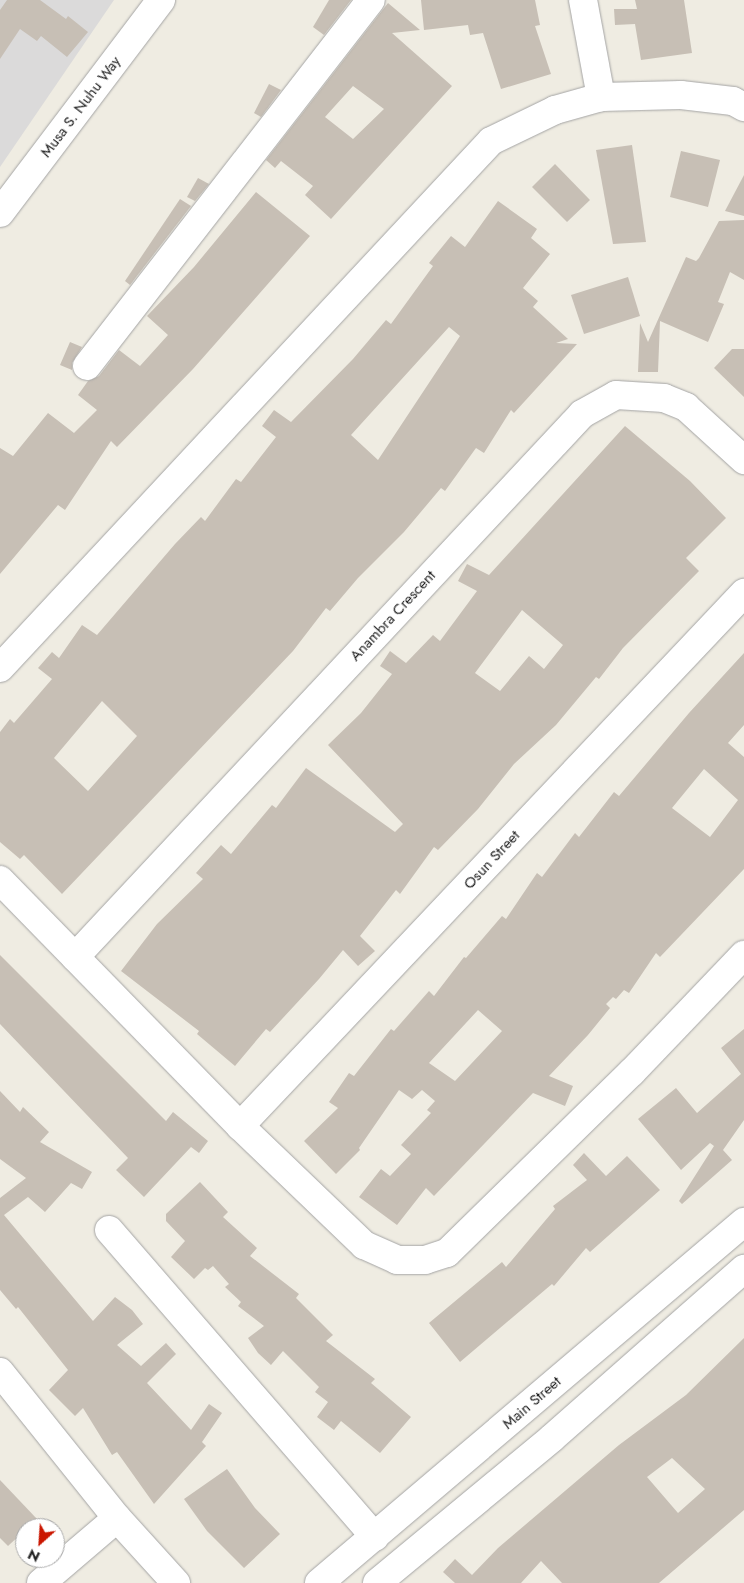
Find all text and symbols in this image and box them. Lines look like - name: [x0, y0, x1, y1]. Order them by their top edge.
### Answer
- street label: Musa S. Nuhu Way: [37, 53, 125, 161]
- street label: Anambra Crescent: [346, 567, 440, 665]
- street label: Osun Street: [460, 827, 524, 893]
- street label: Main Street: [499, 1373, 565, 1433]
- north arrow: [15, 1518, 65, 1568]
- text: N: [24, 1544, 43, 1567]

